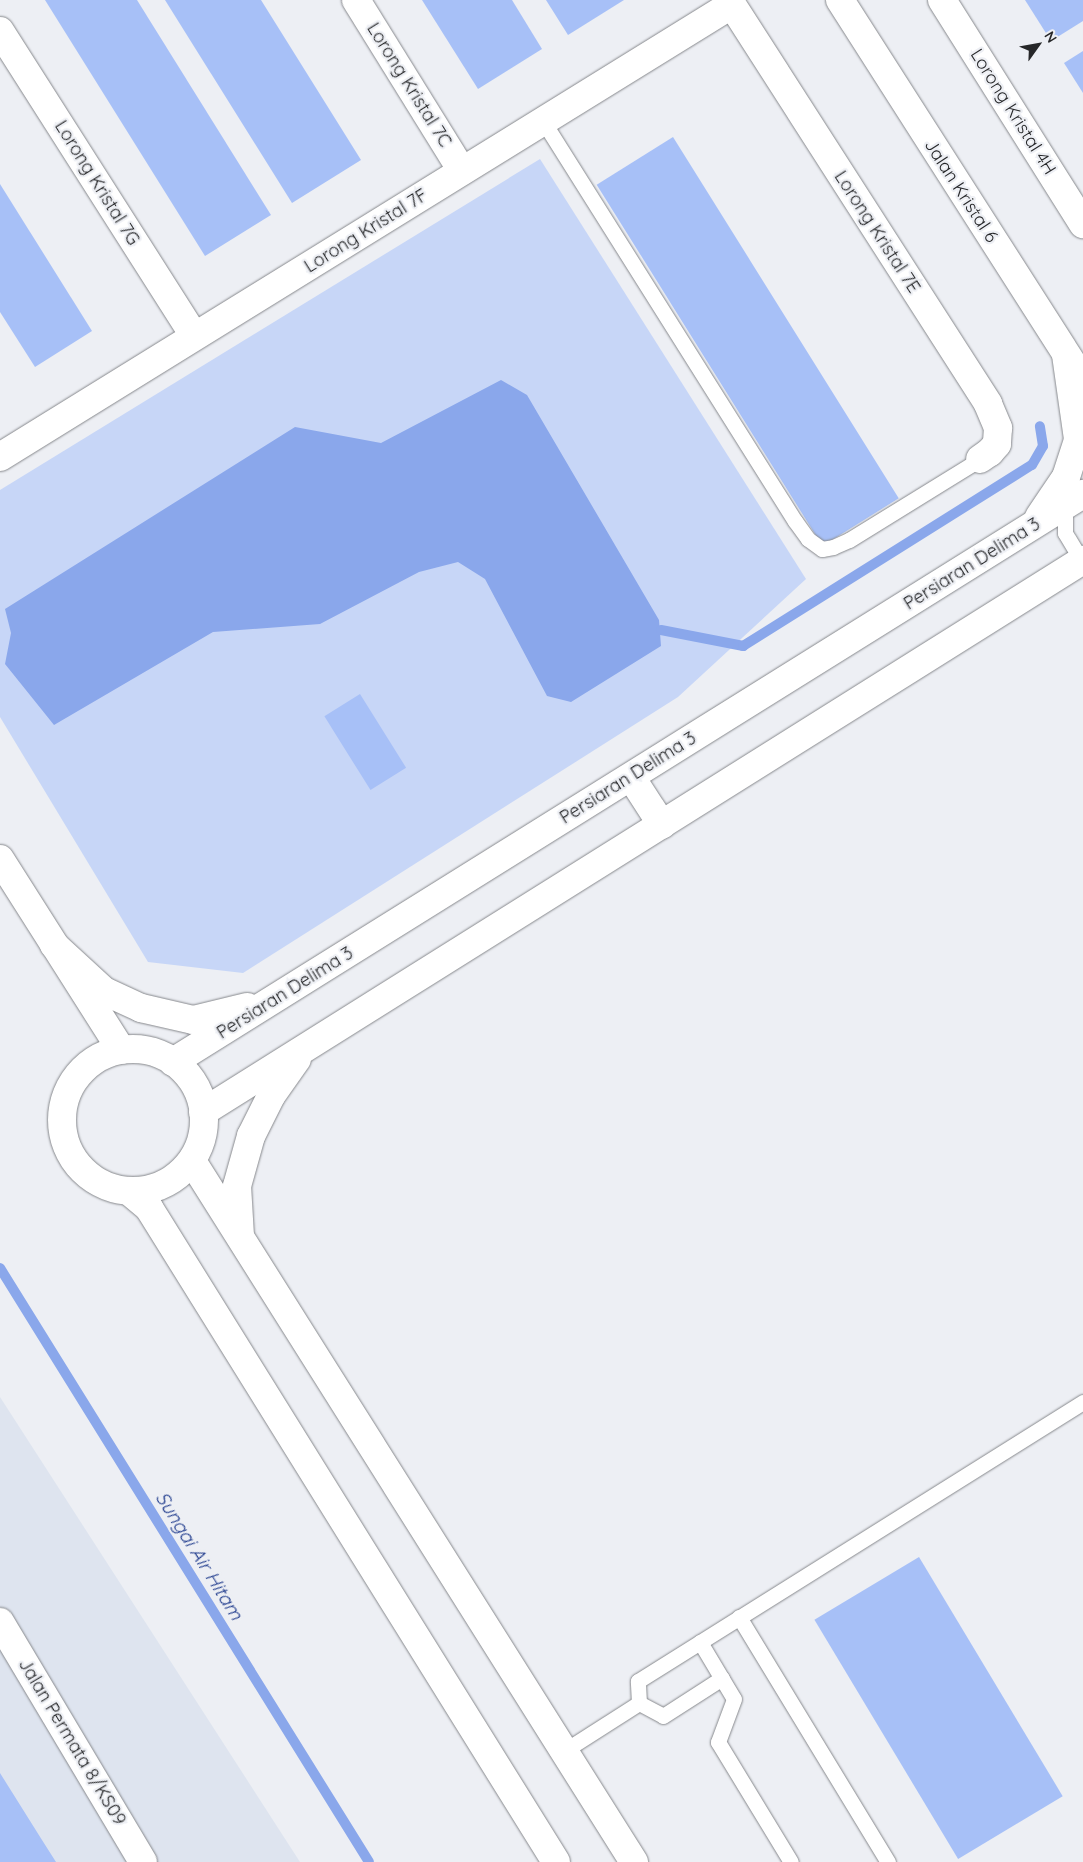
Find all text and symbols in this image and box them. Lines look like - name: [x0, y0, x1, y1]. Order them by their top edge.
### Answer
- street label: Lorong Kristal 7C: [362, 19, 456, 151]
- north arrow: [1013, 20, 1063, 70]
- text: N: [1040, 28, 1061, 46]
- street label: Lorong Kristal 4H: [966, 45, 1060, 179]
- street label: Lorong Kristal 7G: [50, 117, 144, 249]
- street label: Jalan Kristal 6: [920, 135, 1002, 247]
- street label: Lorong Kristal 7E: [830, 167, 924, 297]
- street label: Lorong Kristal 7F: [300, 184, 432, 278]
- street label: Persiaran Delima 3: [900, 513, 1044, 615]
- street label: Persiaran Delima 3: [556, 727, 700, 829]
- street label: Persiaran Delima 3: [213, 942, 357, 1044]
- water label: Sungai Air Hitam: [150, 1488, 248, 1624]
- street label: Jalan Permata 8/KS09: [14, 1655, 130, 1829]

